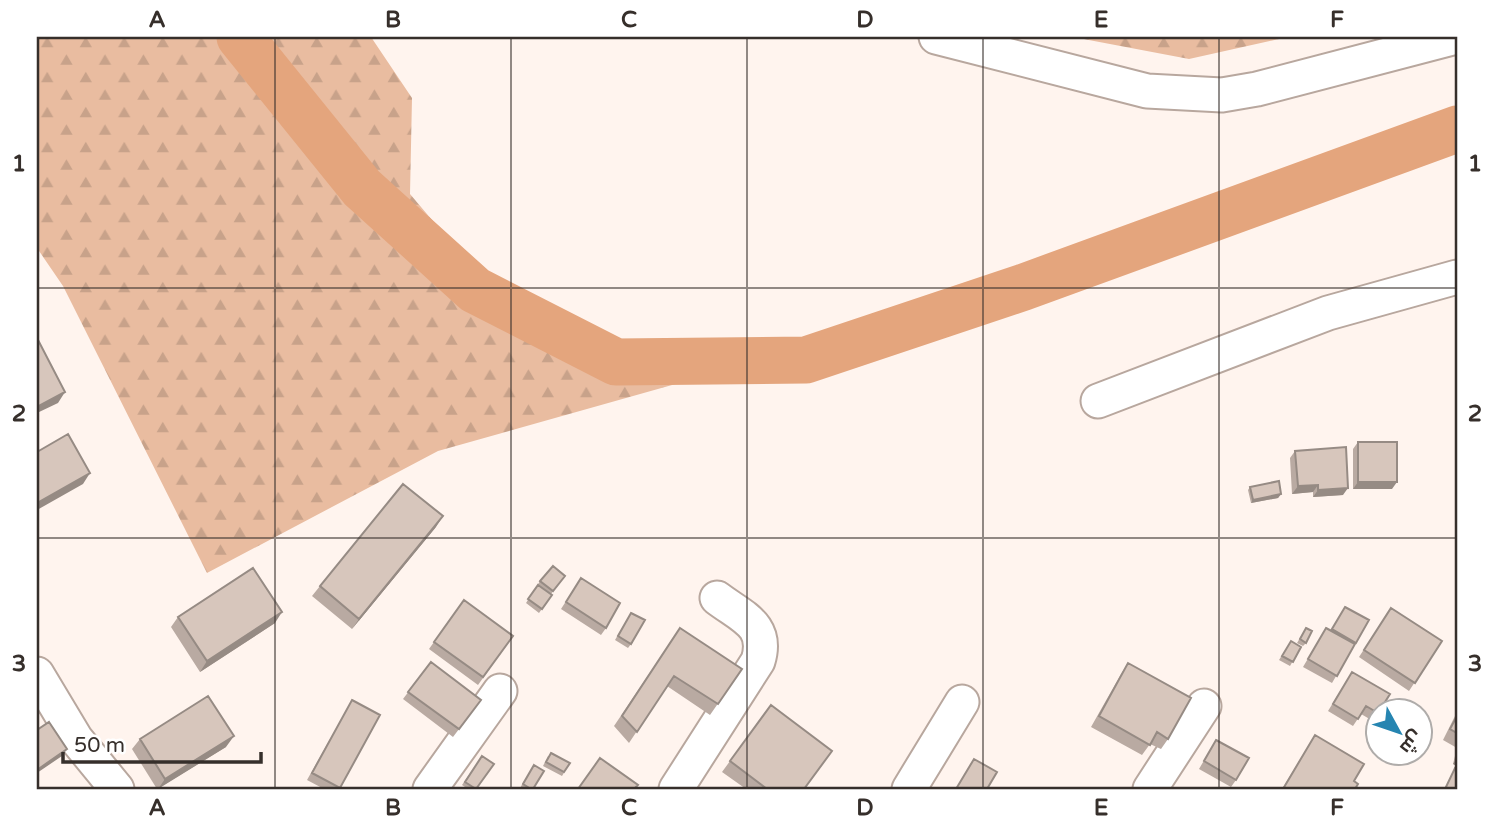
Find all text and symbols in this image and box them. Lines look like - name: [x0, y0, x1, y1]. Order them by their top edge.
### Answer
- text: A: [148, 6, 166, 34]
- text: B: [385, 6, 401, 34]
- text: C: [621, 6, 637, 34]
- text: D: [856, 6, 874, 34]
- text: E: [1094, 6, 1108, 34]
- text: F: [1330, 6, 1344, 34]
- text: 1: [12, 150, 26, 178]
- text: 1: [1468, 150, 1482, 178]
- text: 2: [12, 400, 26, 428]
- text: 2: [1468, 400, 1482, 428]
- text: 3: [12, 650, 26, 678]
- text: 3: [1468, 650, 1482, 678]
- north arrow: [1364, 696, 1434, 766]
- scale bar: [63, 721, 261, 765]
- text: ش: [1395, 726, 1428, 759]
- text: 50 m: [74, 733, 125, 758]
- text: A: [148, 794, 166, 822]
- text: B: [385, 794, 401, 822]
- text: C: [621, 794, 637, 822]
- text: D: [856, 794, 874, 822]
- text: E: [1094, 794, 1108, 822]
- text: F: [1330, 794, 1344, 822]

